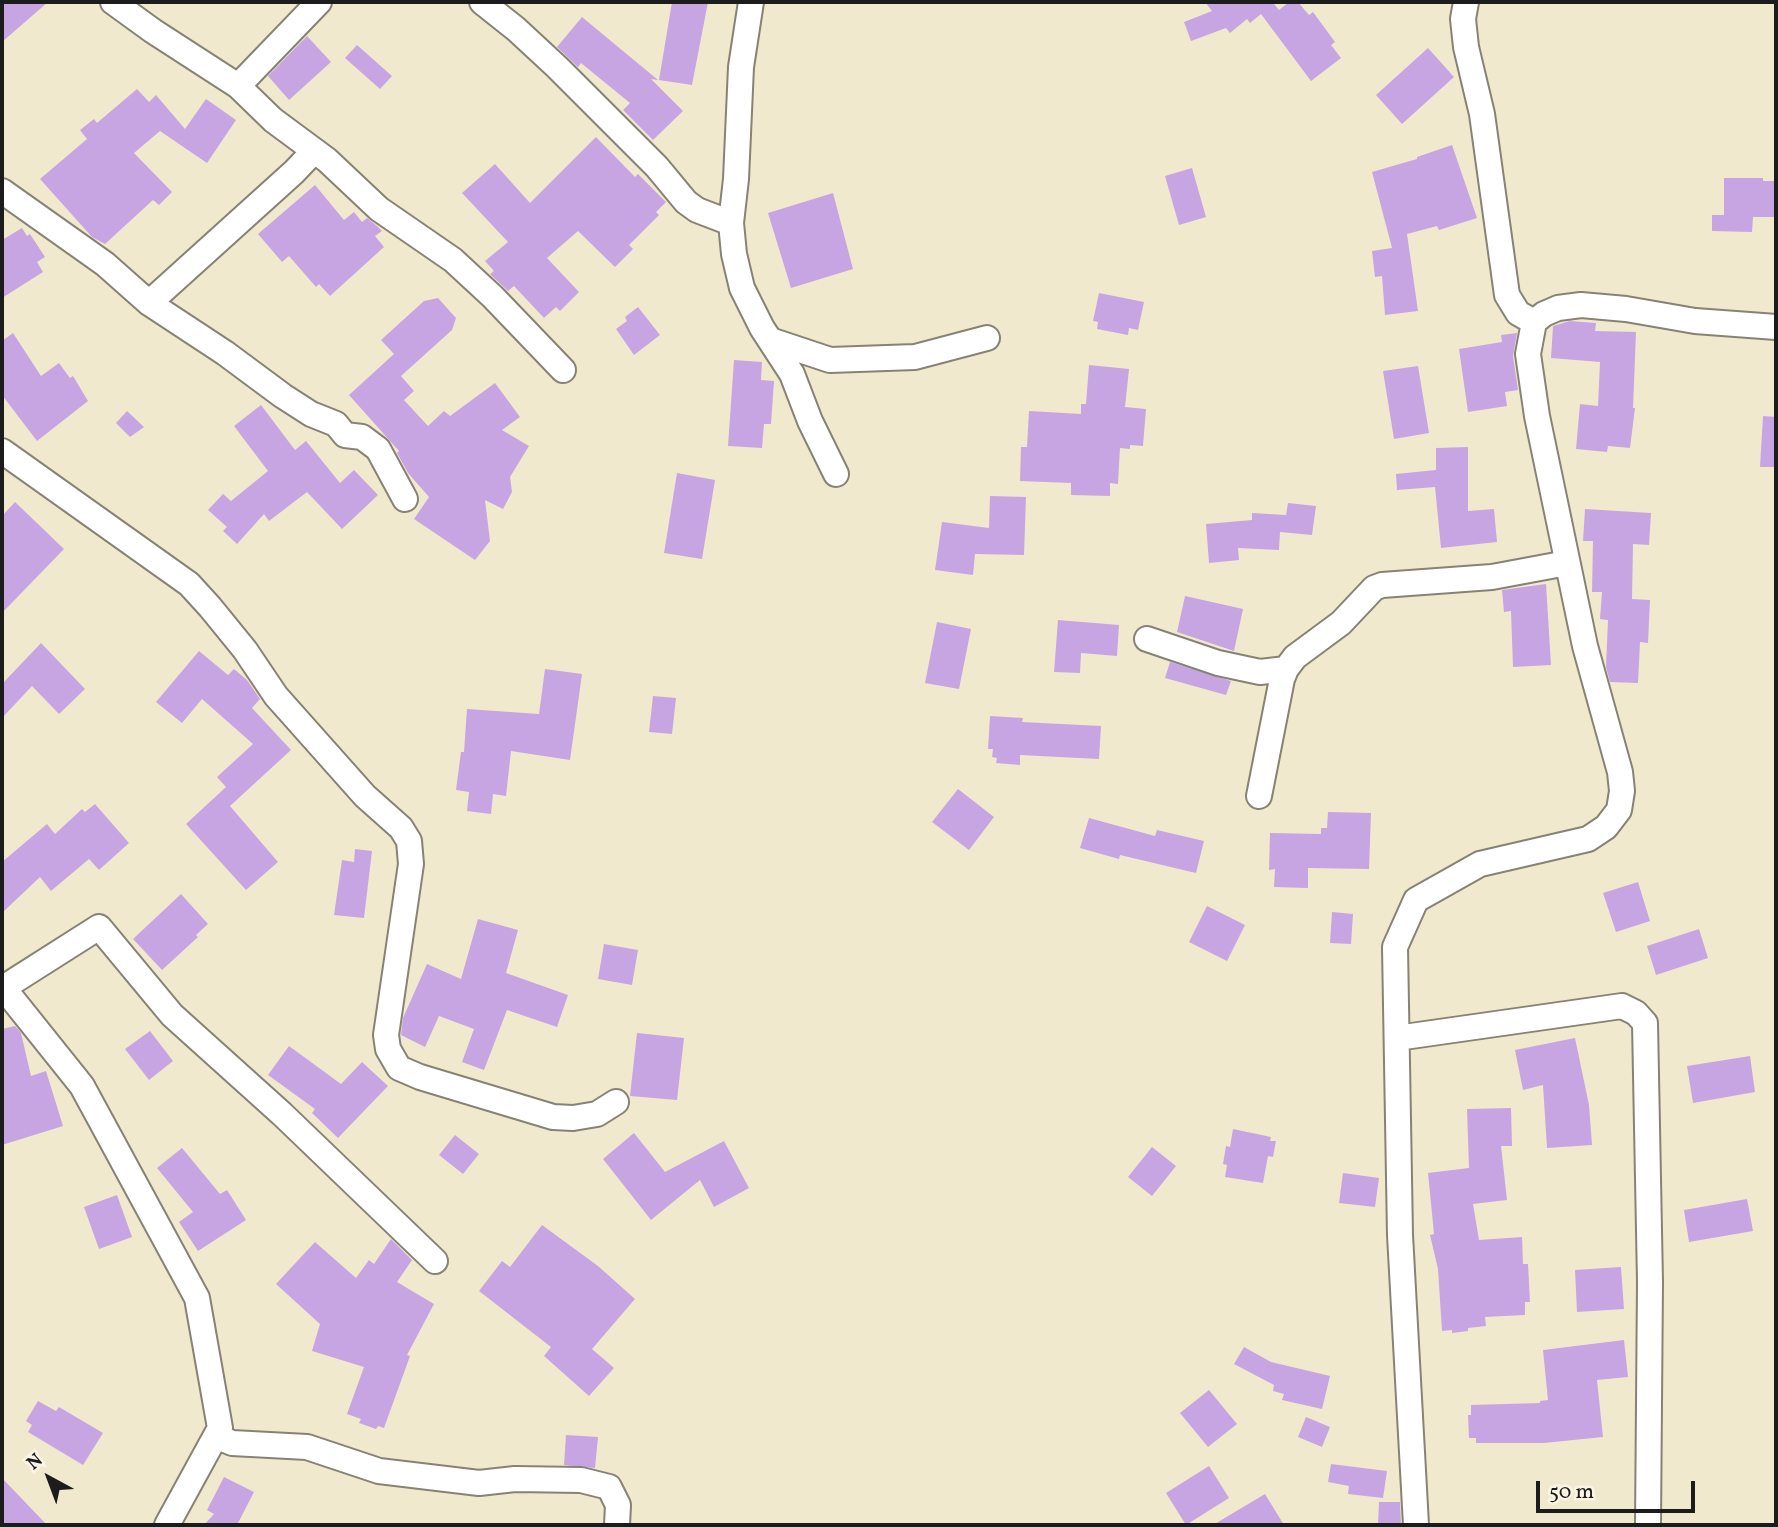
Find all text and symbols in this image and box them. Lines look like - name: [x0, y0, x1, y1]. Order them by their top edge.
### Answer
- north arrow: [14, 1443, 84, 1513]
- text: N: [21, 1448, 49, 1476]
- scale bar: [1540, 1468, 1699, 1512]
- text: 50 m: [1549, 1478, 1594, 1507]

